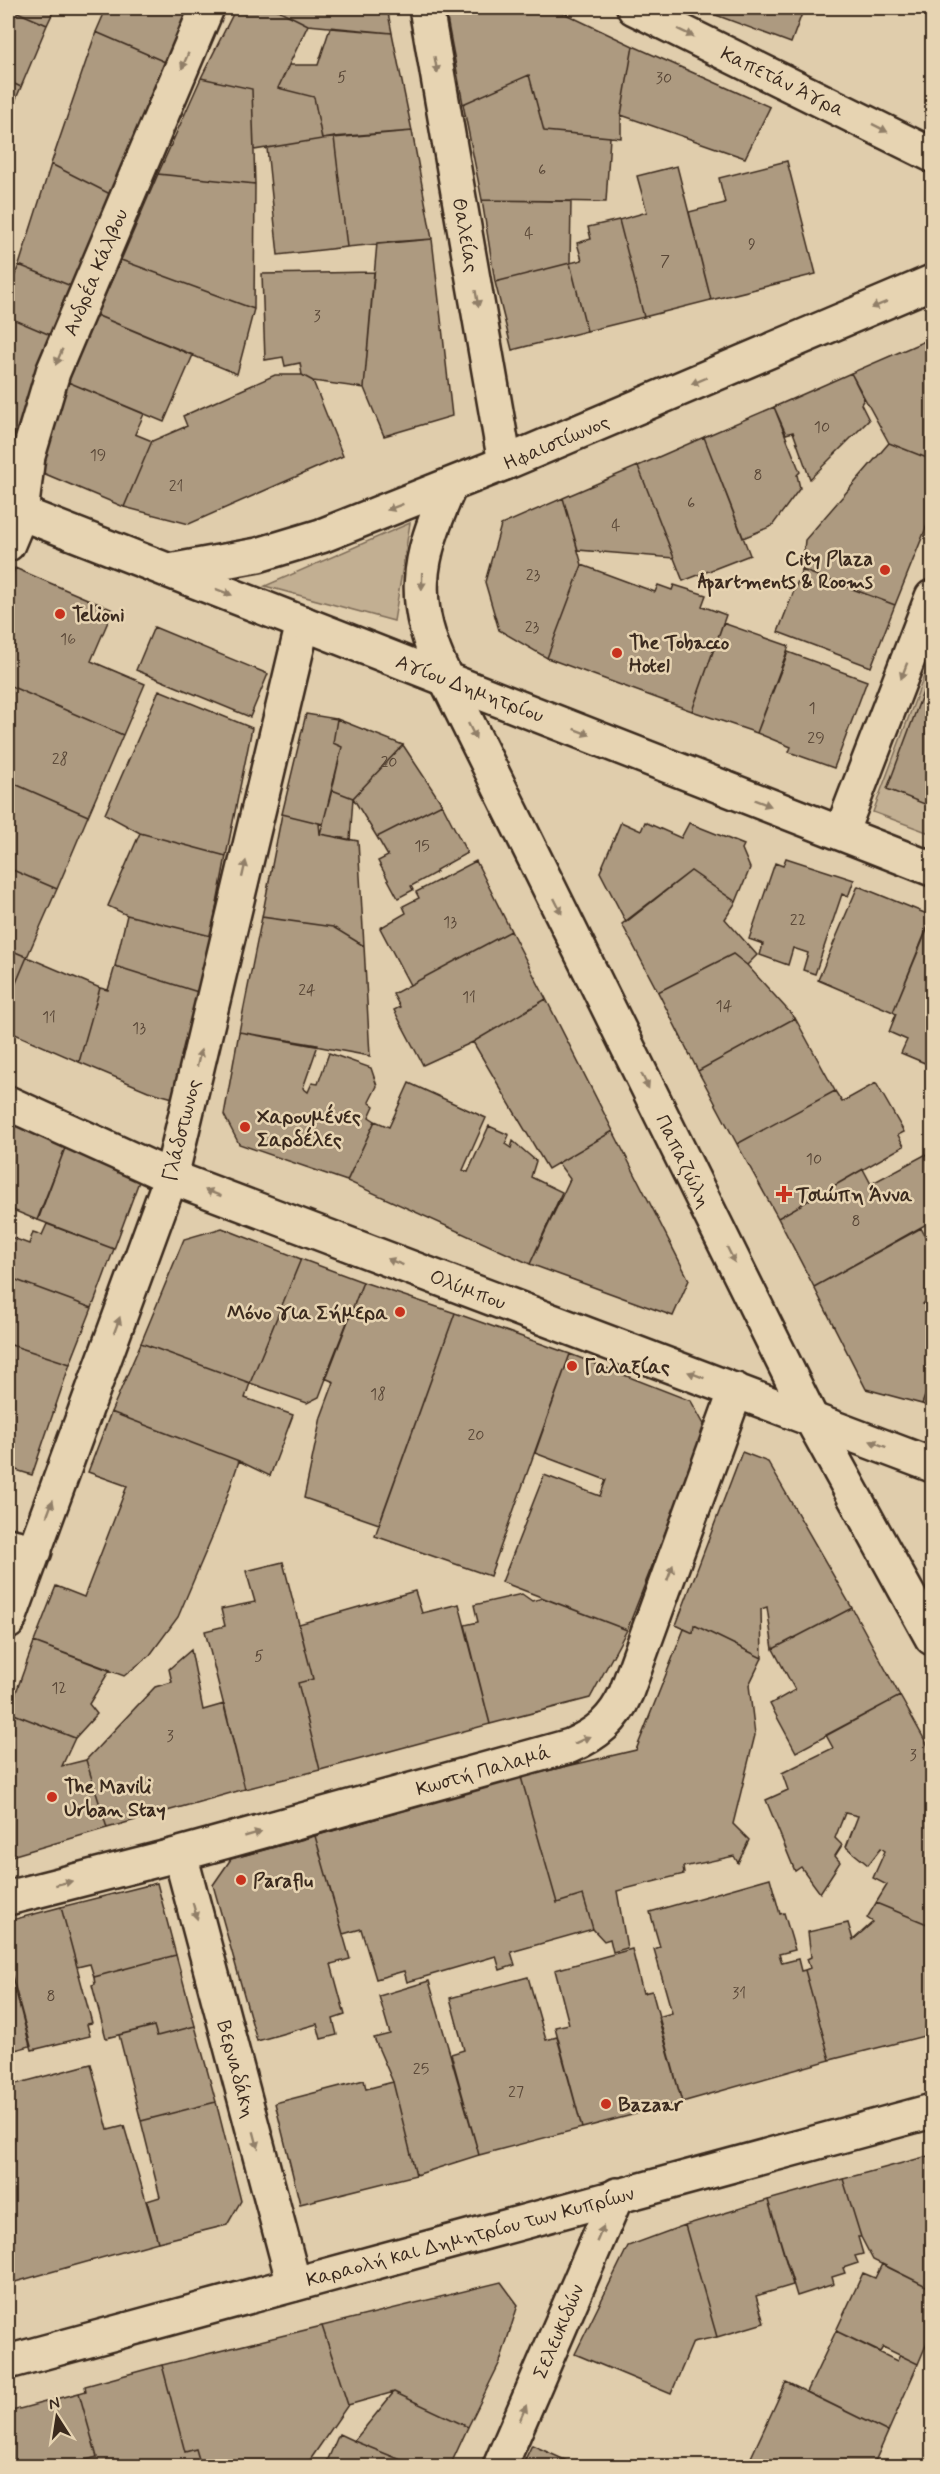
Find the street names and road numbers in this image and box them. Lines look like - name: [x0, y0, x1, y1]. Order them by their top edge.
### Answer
- street label: Καπετάν Άγρα: [716, 41, 849, 124]
- street label: Θαλείας: [445, 196, 484, 275]
- street label: Ανδρέα Κάλβου: [57, 205, 135, 340]
- street label: Ηφαιστίωνος: [499, 409, 614, 478]
- street label: Αγίου Δημητρίου: [392, 649, 547, 730]
- street label: Γλάδστωνος: [157, 1076, 208, 1184]
- street label: Παπαζώλη: [648, 1110, 717, 1213]
- street label: Ολύμπου: [425, 1264, 510, 1317]
- street label: Κωστή Παλαμά: [413, 1739, 554, 1804]
- street label: Βερναδάκη: [210, 2018, 262, 2121]
- street label: Καραολή και Δημητρίου των Κυπρίων: [303, 2181, 638, 2294]
- street label: Σελευκιδών: [527, 2280, 591, 2383]

